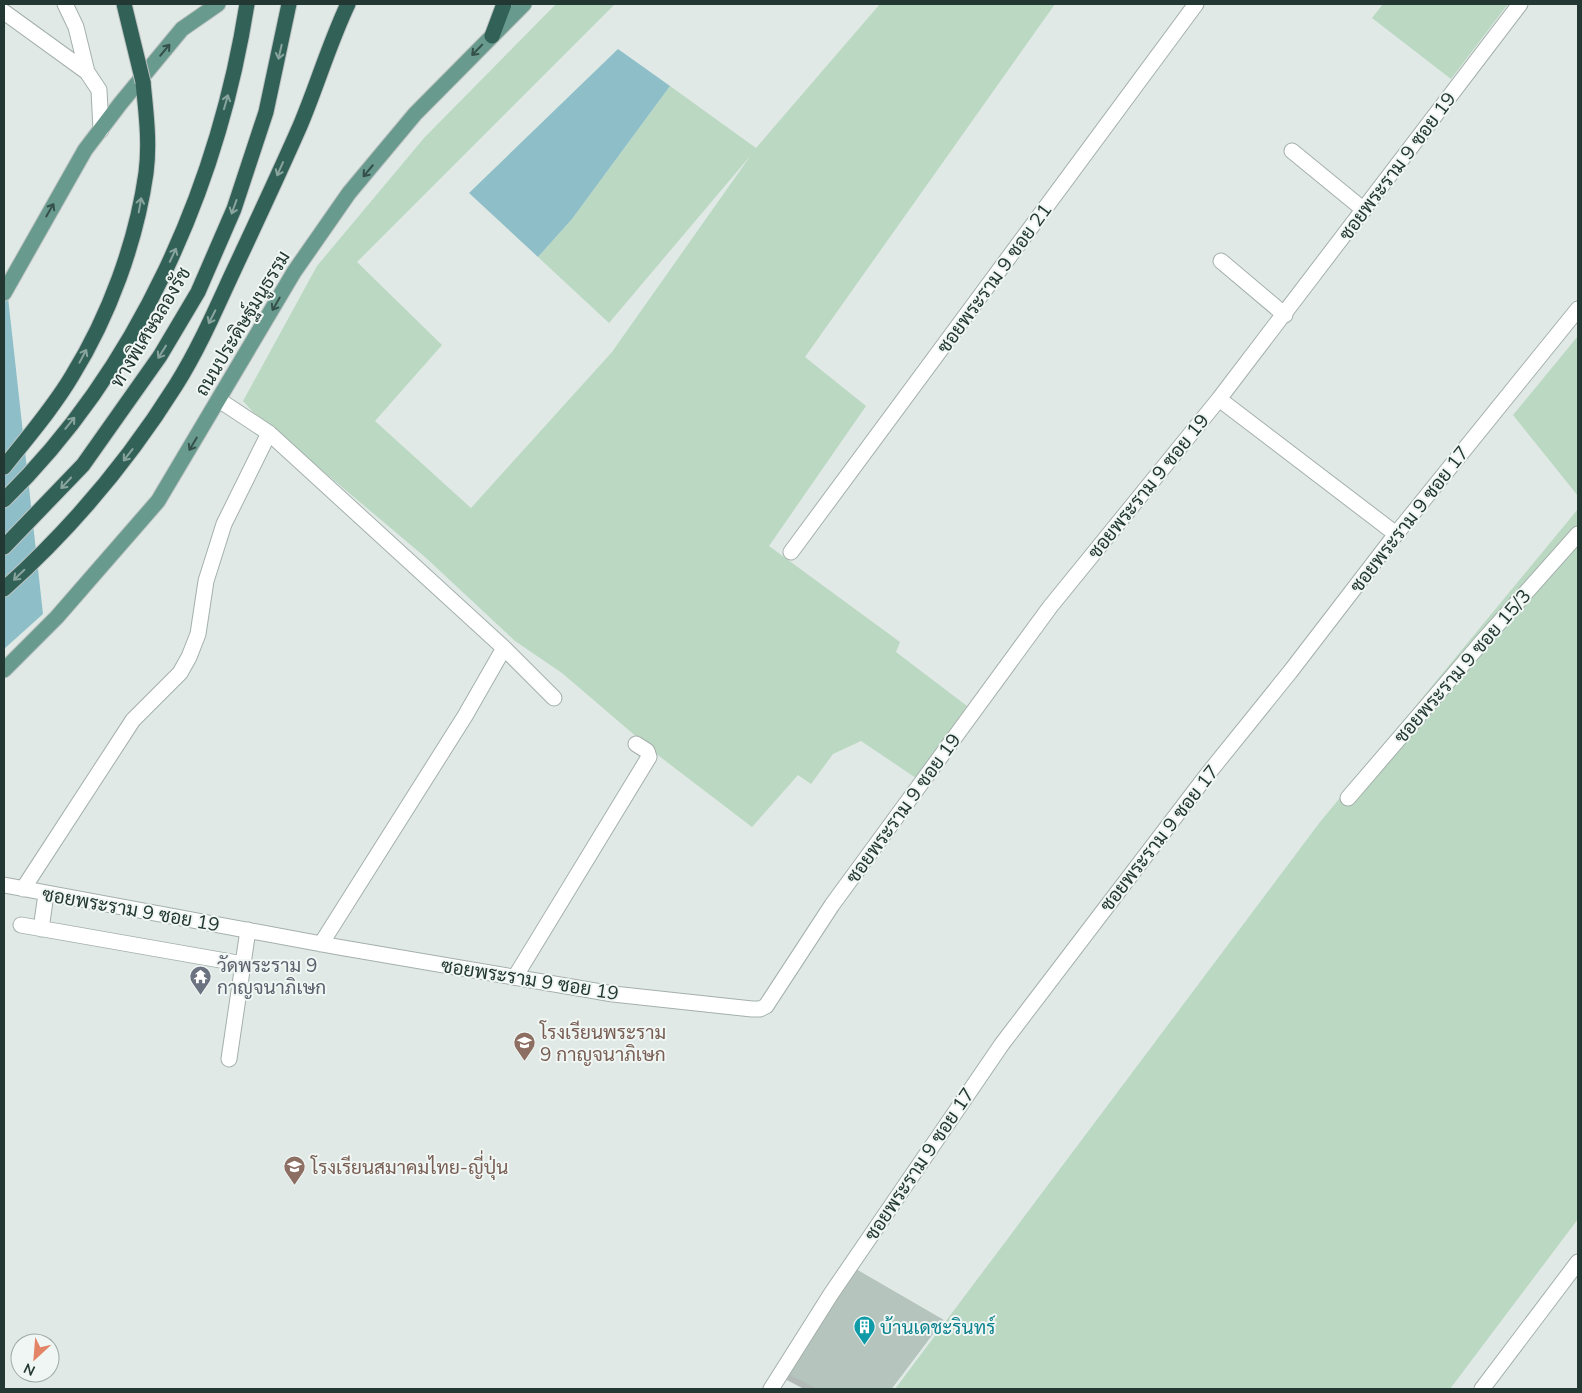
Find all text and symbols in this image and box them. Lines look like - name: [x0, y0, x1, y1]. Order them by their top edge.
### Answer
- one-way arrow: [275, 43, 284, 59]
- one-way arrow: [160, 44, 171, 57]
- one-way arrow: [471, 44, 483, 57]
- street label: ซอยพระราม 9 ซอย 19: [1333, 87, 1461, 245]
- one-way arrow: [221, 94, 231, 110]
- one-way arrow: [275, 161, 285, 176]
- one-way arrow: [362, 164, 374, 177]
- one-way arrow: [135, 197, 145, 213]
- street label: ซอยพระราม 9 ซอย 21: [931, 198, 1057, 358]
- one-way arrow: [229, 199, 238, 214]
- one-way arrow: [46, 204, 56, 218]
- street label: ถนนประดิษฐ์มนูธรรม: [189, 246, 297, 401]
- one-way arrow: [168, 248, 178, 263]
- street label: ทางพิเศษฉลองรัช: [105, 262, 195, 392]
- one-way arrow: [270, 296, 280, 311]
- one-way arrow: [207, 309, 217, 324]
- one-way arrow: [157, 345, 167, 359]
- one-way arrow: [79, 349, 88, 364]
- street label: ซอยพระราม 9 ซอย 19: [1082, 409, 1214, 563]
- one-way arrow: [65, 417, 76, 430]
- one-way arrow: [187, 436, 197, 450]
- street label: ซอยพระราม 9 ซอย 17: [1344, 441, 1474, 597]
- one-way arrow: [122, 448, 133, 461]
- one-way arrow: [60, 477, 72, 490]
- one-way arrow: [12, 569, 25, 581]
- street label: ซอยพระราม 9 ซอย 15/3: [1388, 584, 1536, 748]
- street label: ซอยพระราม 9 ซอย 19: [840, 728, 966, 888]
- street label: ซอยพระราม 9 ซอย 17: [1094, 760, 1224, 916]
- street label: ซอยพระราม 9 ซอย 19: [40, 882, 222, 936]
- place label: วัดพระราม 9 กาญจนาภิเษก: [217, 953, 326, 999]
- street label: ซอยพระราม 9 ซอย 19: [439, 953, 621, 1005]
- temple icon: วัดพระราม 9 กาญจนาภิเษก: [189, 964, 213, 995]
- place label: โรงเรียนพระราม 9 กาญจนาภิเษก: [539, 1020, 666, 1066]
- school or university icon: โรงเรียนพระราม 9 กาญจนาภิเษก: [512, 1031, 536, 1062]
- street label: ซอยพระราม 9 ซอย 17: [859, 1083, 979, 1245]
- place label: โรงเรียนสมาคมไทย-ญี่ปุ่น: [310, 1150, 508, 1180]
- school or university icon: โรงเรียนสมาคมไทย-ญี่ปุ่น: [283, 1155, 307, 1186]
- building icon: บ้านเดชะรินทร์: [852, 1315, 876, 1346]
- place label: บ้านเดชะรินทร์: [880, 1315, 995, 1339]
- north arrow: [10, 1333, 60, 1383]
- text: N: [21, 1359, 38, 1380]

